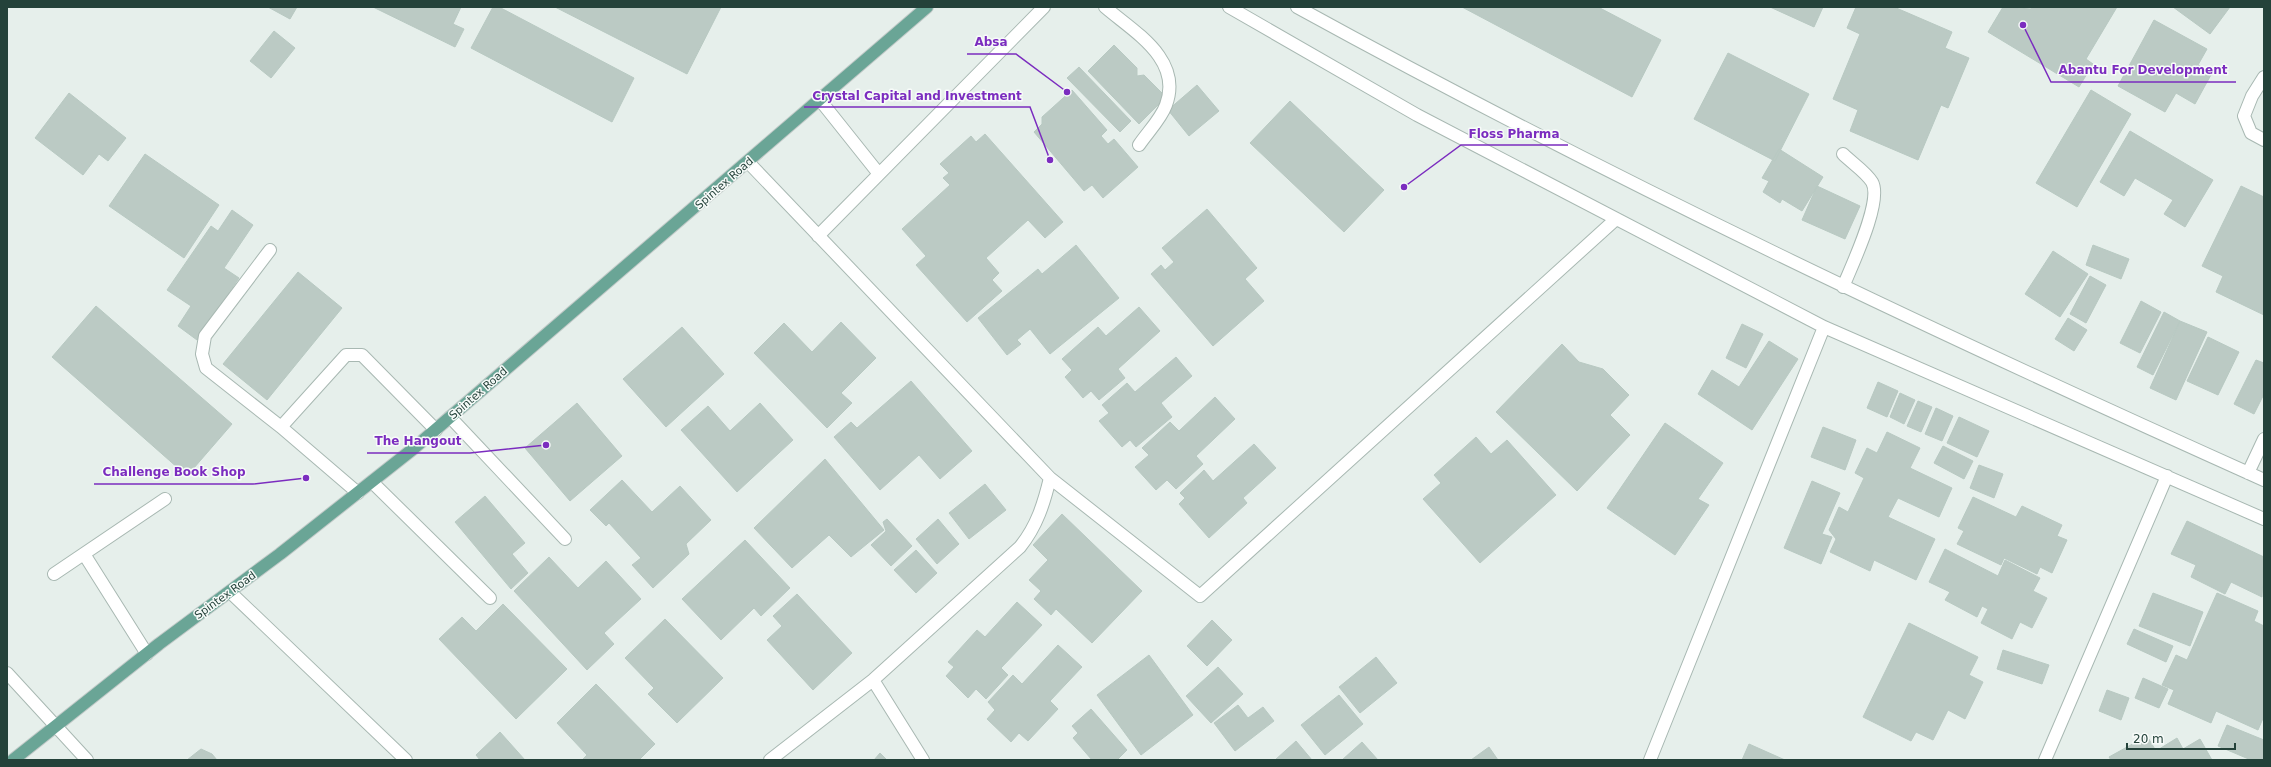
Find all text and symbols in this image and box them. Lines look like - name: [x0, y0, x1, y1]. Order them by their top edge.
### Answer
- callout: Absa: [967, 30, 1016, 54]
- text: Absa: [974, 35, 1008, 49]
- callout: Abantu For Development: [2051, 58, 2236, 82]
- text: Abantu For Development: [2059, 63, 2228, 77]
- callout: Crystal Capital and Investment: [804, 83, 1030, 107]
- text: Crystal Capital and Investment: [812, 89, 1022, 103]
- callout: Floss Pharma: [1461, 121, 1568, 145]
- text: Floss Pharma: [1469, 127, 1559, 141]
- street label: Spintex Road: [693, 155, 756, 212]
- street label: Spintex Road: [447, 365, 510, 422]
- callout: The Hangout: [367, 429, 470, 453]
- text: The Hangout: [375, 434, 462, 448]
- callout: Challenge Book Shop: [94, 460, 253, 484]
- text: Challenge Book Shop: [102, 465, 246, 479]
- street label: Spintex Road: [192, 569, 258, 622]
- scale bar: [2127, 725, 2235, 751]
- text: 20 m: [2133, 732, 2164, 746]

